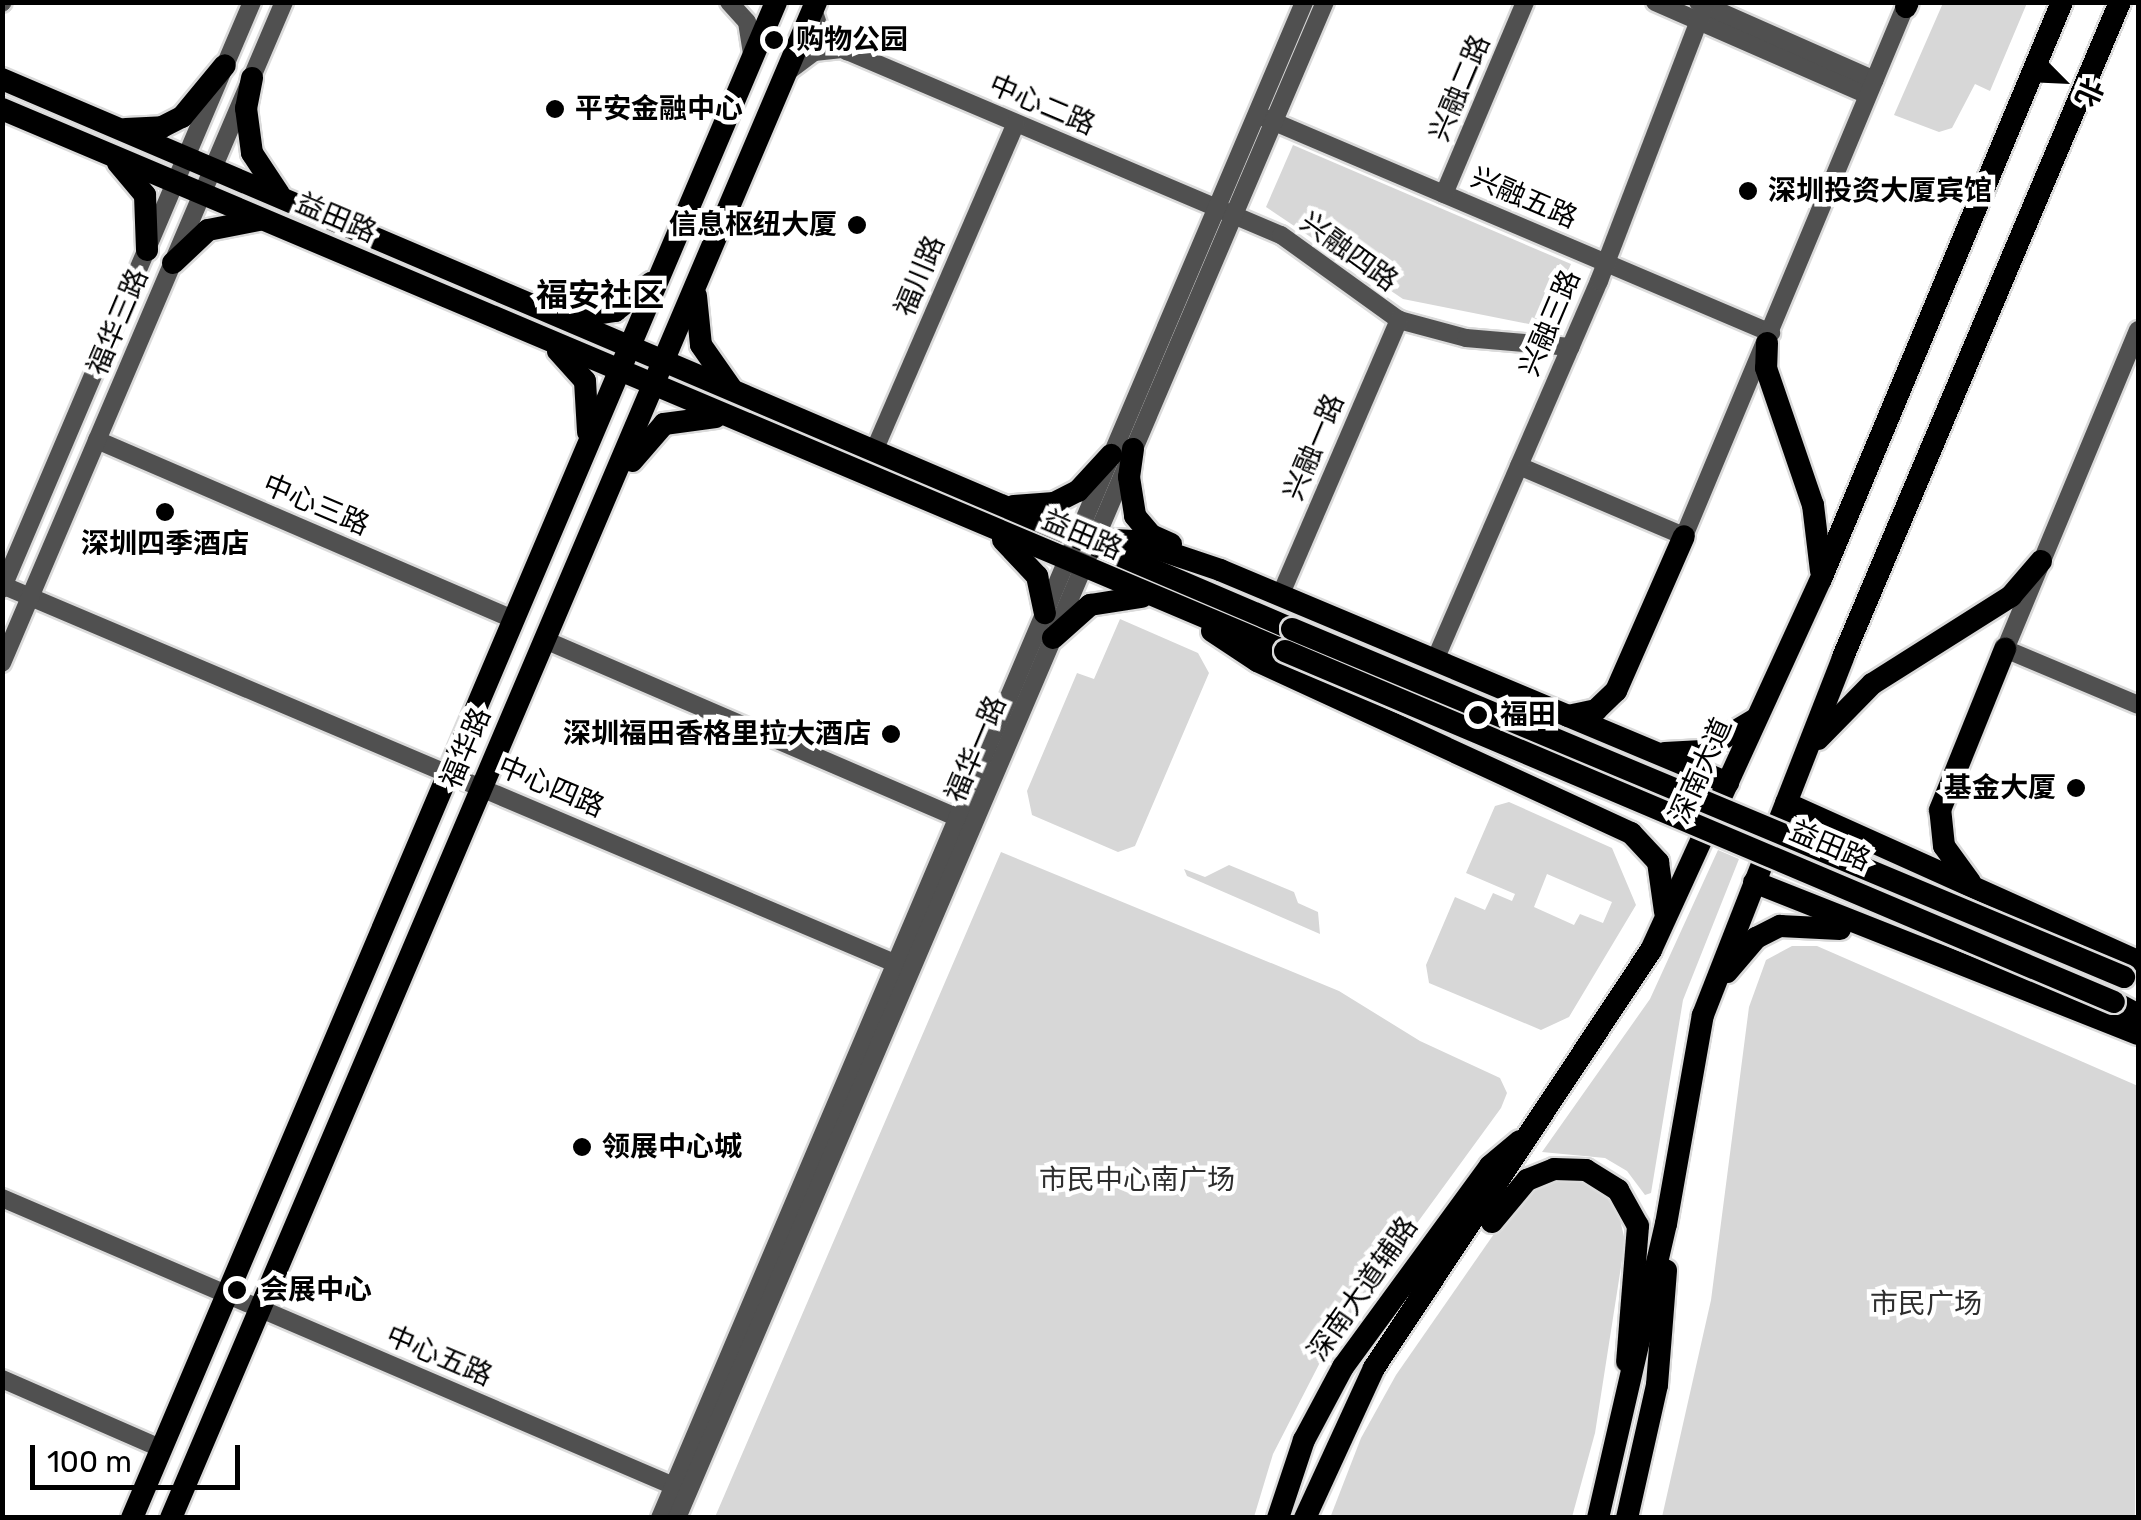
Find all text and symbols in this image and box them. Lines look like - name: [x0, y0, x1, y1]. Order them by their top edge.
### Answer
- place label: 购物公园: [796, 23, 908, 57]
- marker: 购物公园: [761, 27, 787, 53]
- street label: 兴融二路: [1423, 30, 1497, 146]
- north arrow: [2011, 30, 2111, 130]
- street label: 中心二路: [984, 68, 1100, 142]
- text: 北: [2068, 73, 2110, 112]
- place label: 平安金融中心: [575, 92, 743, 126]
- marker: 平安金融中心: [544, 98, 566, 120]
- street label: 兴融五路: [1466, 161, 1582, 235]
- place label: 深圳投资大厦宾馆: [1768, 174, 1992, 208]
- marker: 深圳投资大厦宾馆: [1737, 180, 1759, 202]
- street label: 益田路: [291, 186, 381, 250]
- street label: 兴融四路: [1294, 205, 1404, 299]
- place label: 信息枢纽大厦: [669, 208, 837, 242]
- marker: 信息枢纽大厦: [846, 214, 868, 236]
- street label: 福川路: [888, 231, 952, 321]
- street label: 福华三路: [81, 264, 155, 380]
- street label: 兴融三路: [1513, 265, 1587, 381]
- district label: 福安社区: [536, 276, 664, 314]
- street label: 兴融一路: [1277, 389, 1351, 505]
- street label: 中心三路: [258, 468, 374, 542]
- marker: 深圳四季酒店: [154, 501, 176, 523]
- street label: 益田路: [1037, 503, 1127, 567]
- place label: 深圳四季酒店: [81, 527, 249, 561]
- street label: 福华一路: [939, 691, 1013, 807]
- place label: 福田: [1500, 698, 1556, 732]
- marker: 福田: [1465, 702, 1491, 728]
- street label: 福华路: [434, 703, 498, 793]
- street label: 深南大道: [1663, 713, 1739, 829]
- place label: 深圳福田香格里拉大酒店: [563, 717, 871, 751]
- marker: 深圳福田香格里拉大酒店: [880, 723, 902, 745]
- street label: 中心四路: [493, 750, 609, 824]
- place label: 基金大厦: [1944, 771, 2056, 805]
- marker: 基金大厦: [2065, 777, 2087, 799]
- street label: 益田路: [1785, 814, 1875, 878]
- place label: 领展中心城: [602, 1130, 742, 1164]
- marker: 领展中心城: [571, 1136, 593, 1158]
- park label: 市民中心南广场: [1039, 1163, 1235, 1197]
- street label: 深南大道辅路: [1301, 1211, 1425, 1367]
- place label: 会展中心: [260, 1273, 372, 1307]
- marker: 会展中心: [224, 1277, 250, 1303]
- park label: 市民广场: [1870, 1287, 1982, 1321]
- street label: 中心五路: [381, 1319, 497, 1393]
- scale bar: [35, 1425, 245, 1487]
- text: 100 m: [47, 1444, 132, 1480]

